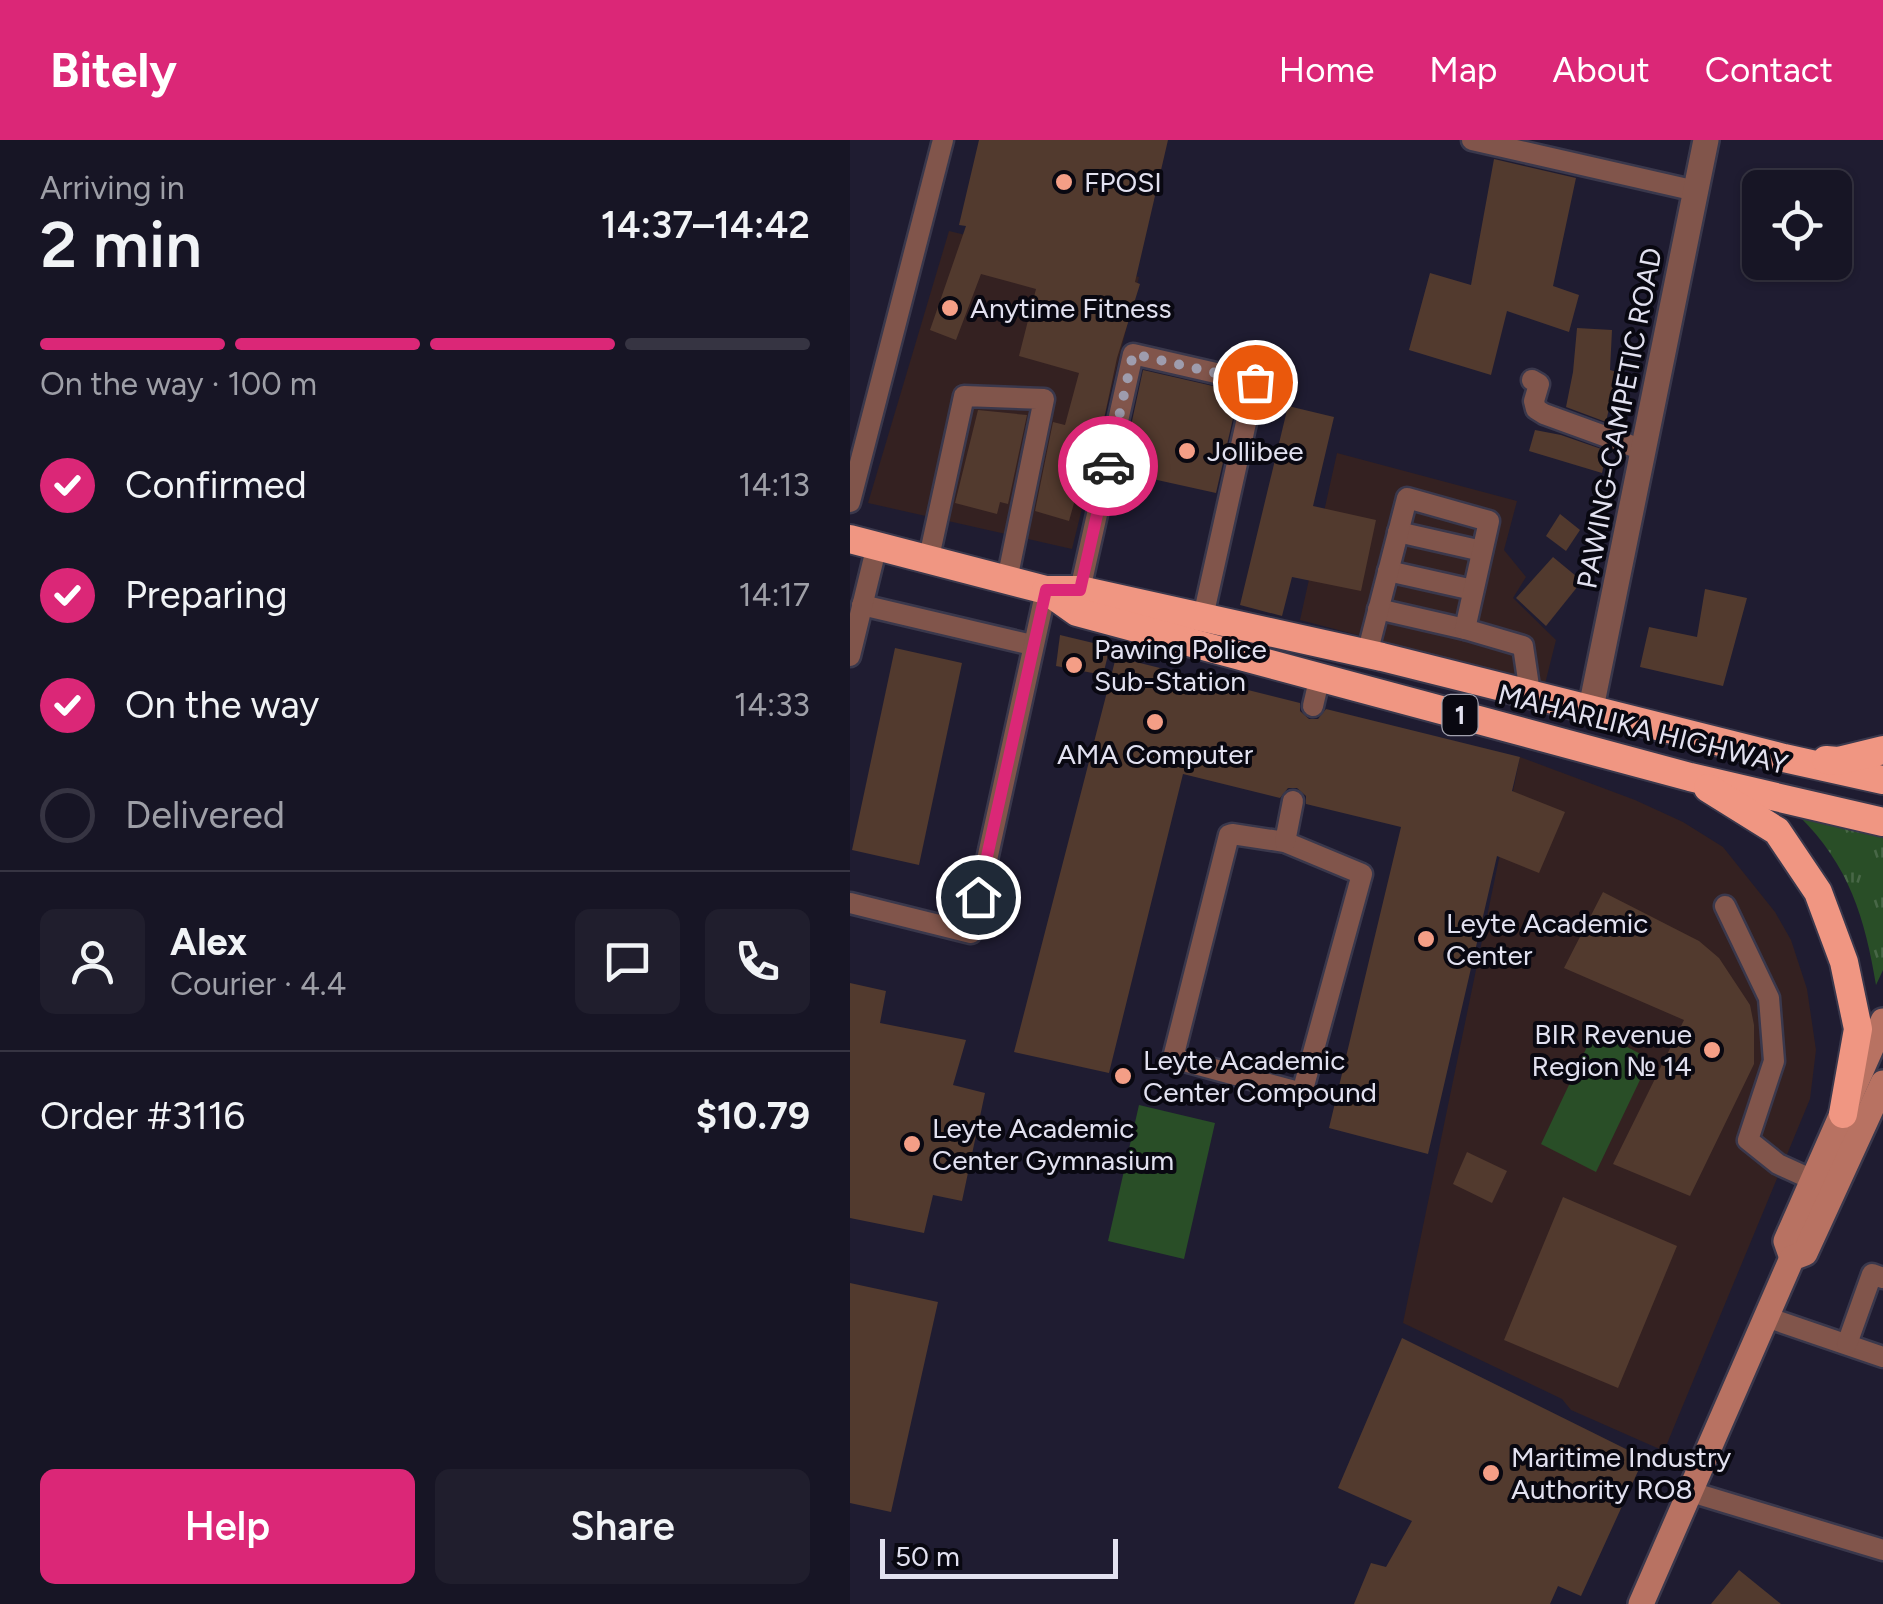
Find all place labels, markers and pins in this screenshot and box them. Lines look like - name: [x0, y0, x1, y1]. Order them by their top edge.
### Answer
- place label: FPOSI: [1084, 165, 1162, 199]
- marker: FPOSI: [1053, 171, 1075, 193]
- place label: Anytime Fitness: [970, 291, 1172, 325]
- marker: Anytime Fitness: [939, 297, 961, 319]
- pin: [1213, 340, 1298, 425]
- place label: Jollibee: [1207, 434, 1303, 468]
- marker: Jollibee: [1176, 440, 1198, 462]
- place label: Pawing Police Sub-Station: [1094, 632, 1267, 698]
- marker: Pawing Police Sub-Station: [1063, 654, 1085, 676]
- marker: AMA Computer: [1144, 711, 1166, 733]
- place label: AMA Computer: [1057, 737, 1254, 771]
- pin: [936, 855, 1021, 940]
- place label: Leyte Academic Center: [1446, 906, 1648, 972]
- marker: Leyte Academic Center: [1415, 928, 1437, 950]
- place label: BIR Revenue Region № 14: [1532, 1017, 1692, 1083]
- marker: BIR Revenue Region № 14: [1701, 1039, 1723, 1061]
- place label: Leyte Academic Center Compound: [1143, 1043, 1377, 1109]
- marker: Leyte Academic Center Compound: [1112, 1065, 1134, 1087]
- place label: Leyte Academic Center Gymnasium: [932, 1111, 1174, 1177]
- marker: Leyte Academic Center Gymnasium: [901, 1133, 923, 1155]
- place label: Maritime Industry Authority RO8: [1511, 1440, 1731, 1506]
- marker: Maritime Industry Authority RO8: [1480, 1462, 1502, 1484]

